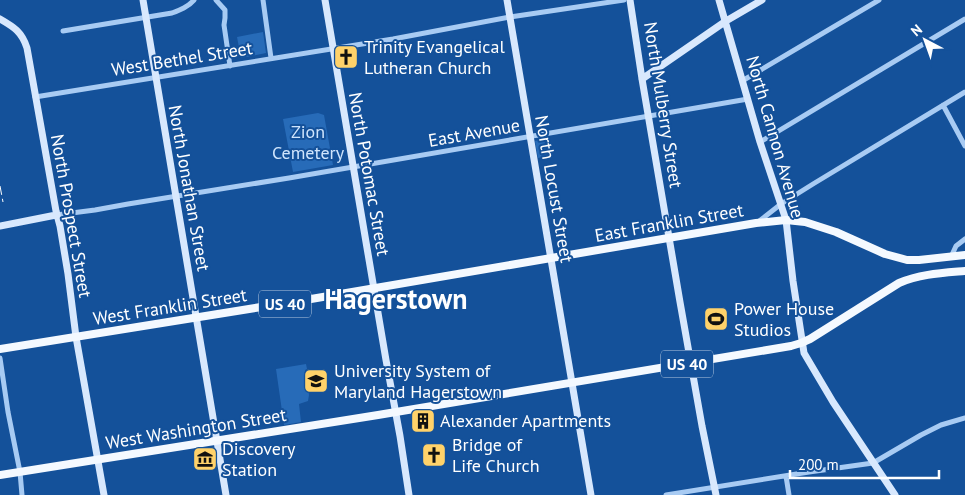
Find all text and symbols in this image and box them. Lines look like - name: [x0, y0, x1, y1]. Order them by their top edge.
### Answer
- north arrow: [900, 15, 950, 65]
- street label: North Mulberry Street: [639, 20, 688, 190]
- text: N: [907, 20, 926, 40]
- place label: Trinity Evangelical Lutheran Church: [364, 35, 505, 79]
- street label: West Bethel Street: [110, 36, 254, 81]
- church icon: Trinity Evangelical Lutheran Church: [333, 44, 359, 70]
- street label: North Cannon Avenue: [741, 53, 810, 221]
- street label: North Potomac Street: [344, 90, 395, 258]
- street label: North Jonathan Street: [164, 103, 215, 273]
- street label: East Avenue: [426, 113, 522, 152]
- street label: North Locust Street: [530, 113, 579, 264]
- park label: Zion Cemetery: [272, 120, 345, 164]
- street label: North Prospect Street: [46, 132, 97, 299]
- street label: East Franklin Street: [593, 198, 745, 247]
- district label: Hagerstown: [325, 280, 467, 317]
- street label: West Franklin Street: [91, 283, 248, 330]
- road number: US 40: [259, 290, 311, 318]
- place label: Power House Studios: [734, 297, 834, 341]
- sports icon: Power House Studios: [703, 306, 729, 332]
- road number: US 40: [661, 350, 713, 378]
- place label: University System of Maryland Hagerstown: [334, 359, 502, 403]
- school or university icon: University System of Maryland Hagerstown: [303, 368, 329, 394]
- street label: West Washington Street: [104, 403, 288, 454]
- building icon: Alexander Apartments: [410, 408, 436, 434]
- place label: Alexander Apartments: [440, 409, 611, 432]
- place label: Bridge of Life Church: [452, 433, 540, 477]
- place label: Discovery Station: [222, 437, 296, 481]
- church icon: Bridge of Life Church: [421, 442, 447, 468]
- museum icon: Discovery Station: [192, 446, 218, 472]
- scale bar: [790, 448, 939, 480]
- text: 200 m: [798, 455, 839, 474]

